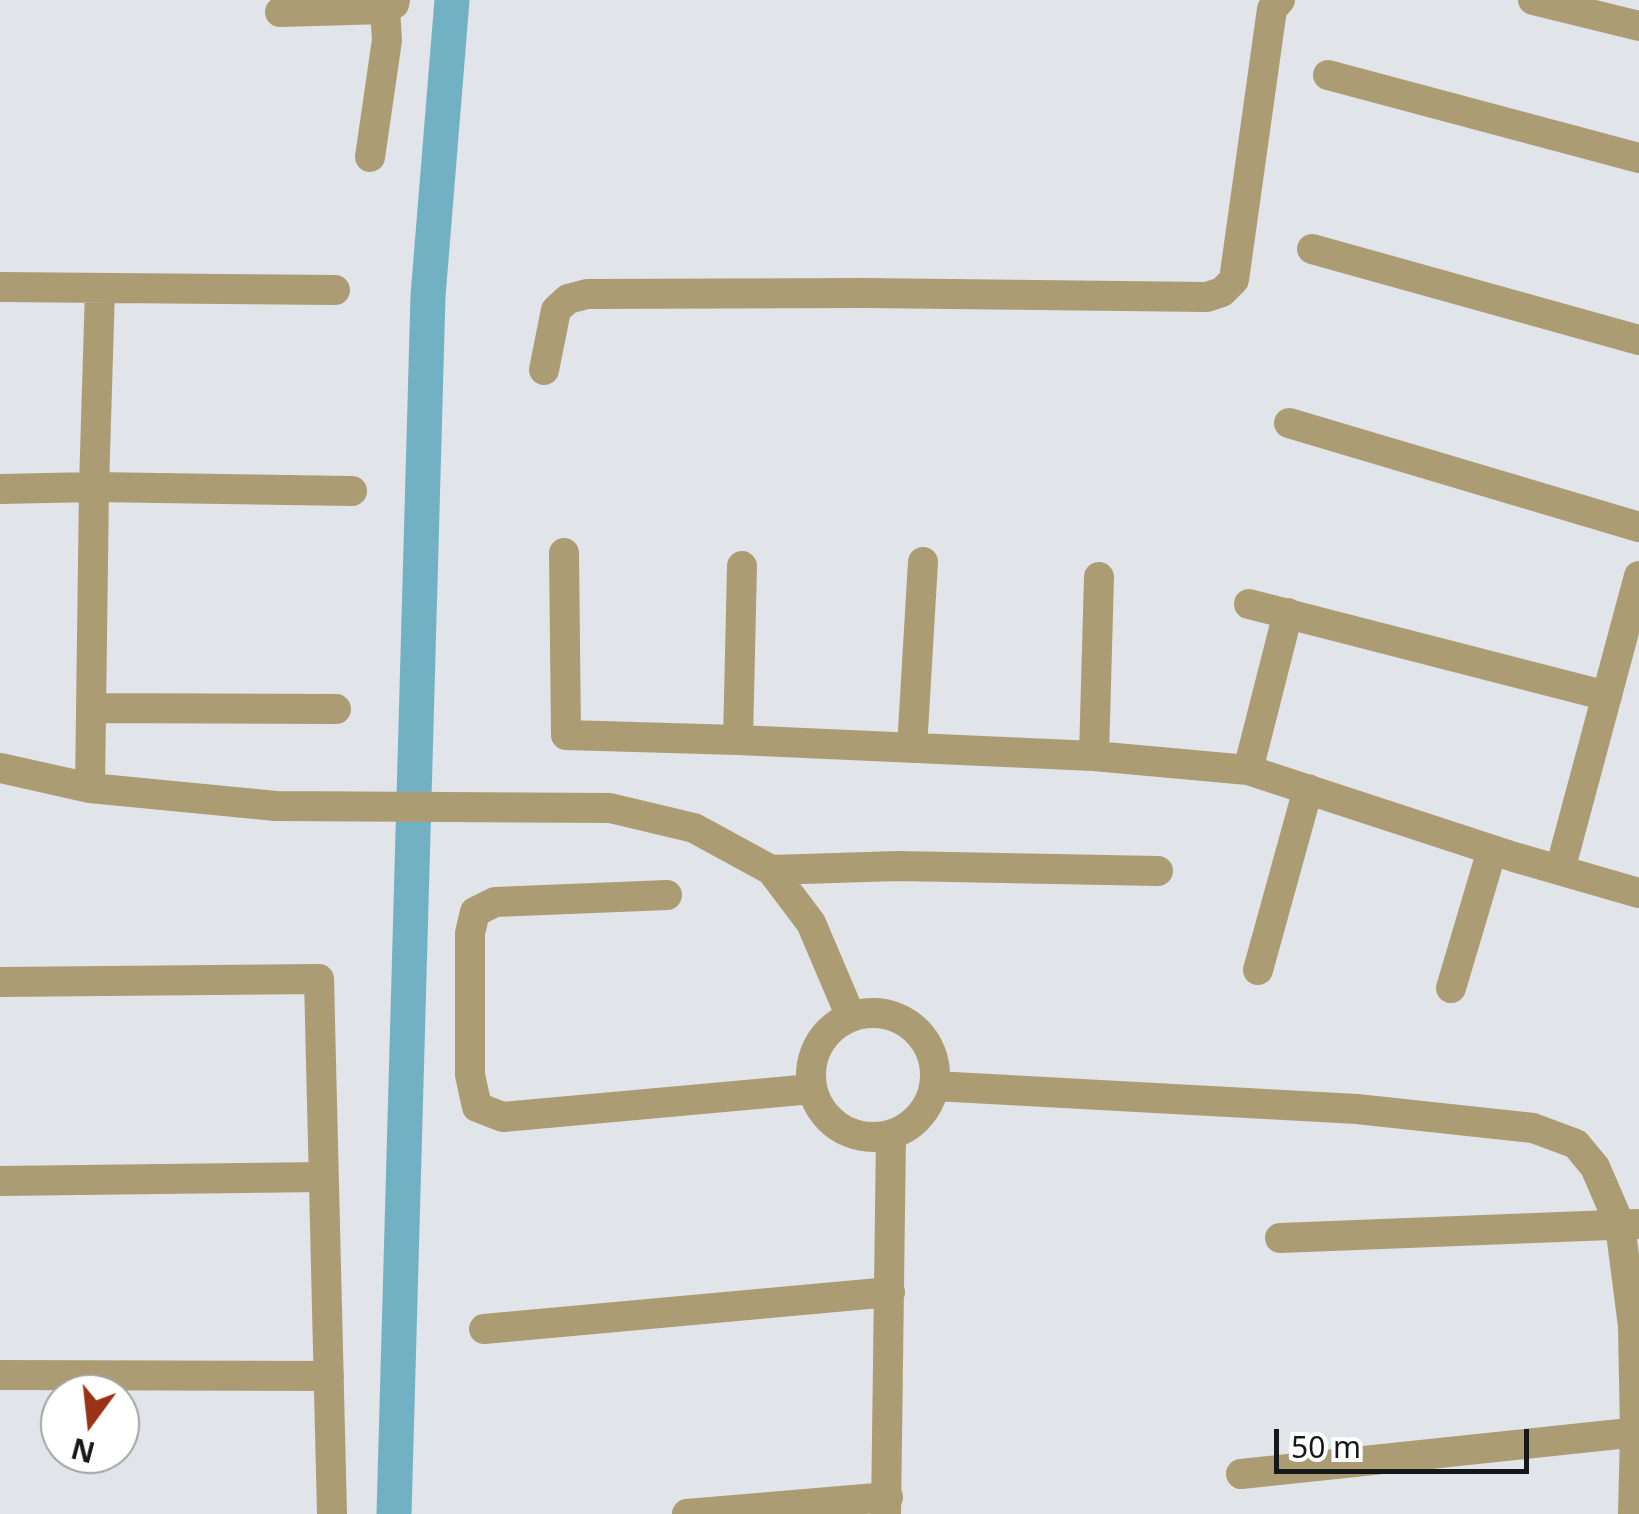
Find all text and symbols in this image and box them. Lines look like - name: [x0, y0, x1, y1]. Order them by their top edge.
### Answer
- north arrow: [40, 1374, 140, 1474]
- scale bar: [1279, 1409, 1534, 1471]
- text: 50 m: [1291, 1426, 1361, 1467]
- text: N: [67, 1430, 99, 1472]

